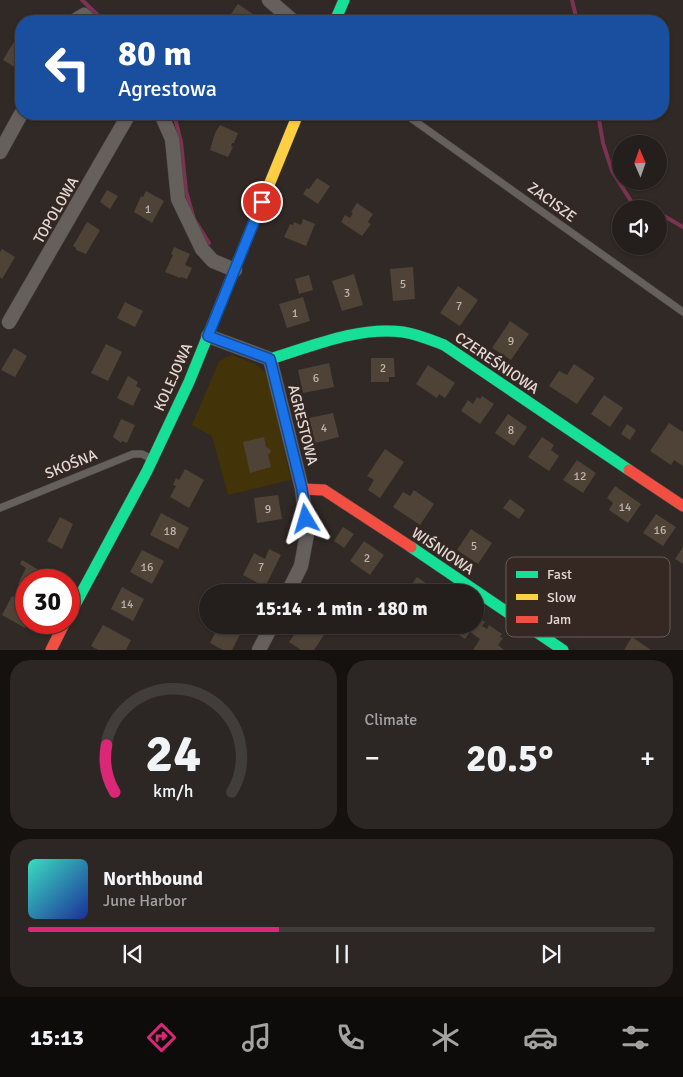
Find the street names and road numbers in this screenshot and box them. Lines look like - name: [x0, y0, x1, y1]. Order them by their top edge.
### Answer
- street label: TOPOLOWA: [30, 173, 82, 247]
- street label: ZACISZE: [524, 178, 580, 226]
- street label: CZEREŚNIOWA: [451, 327, 543, 398]
- street label: KOLEJOWA: [150, 340, 196, 414]
- street label: AGRESTOWA: [284, 383, 322, 467]
- street label: SKOŚNA: [42, 444, 100, 483]
- street label: WIŚNIOWA: [408, 523, 478, 578]

